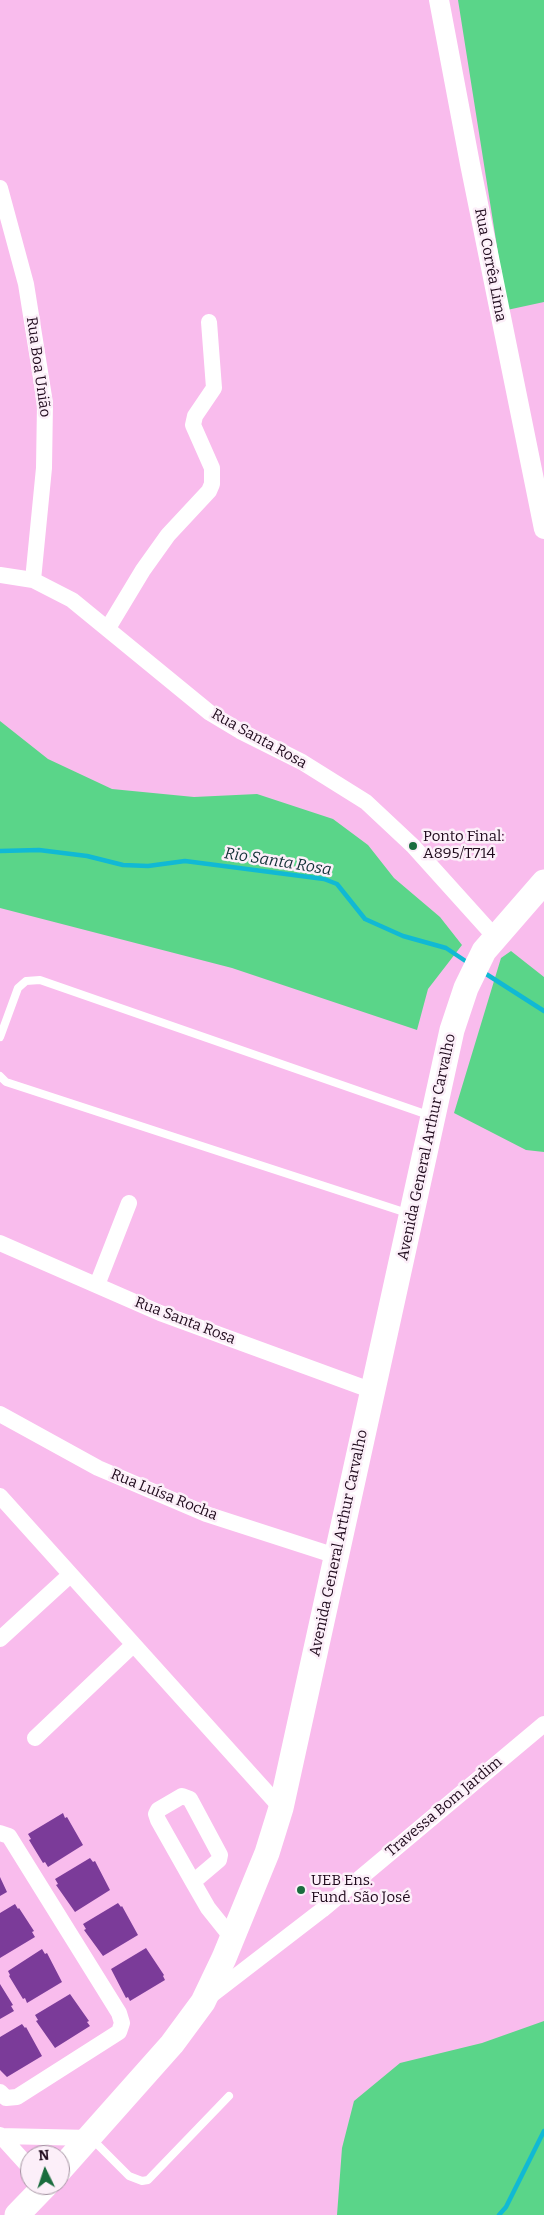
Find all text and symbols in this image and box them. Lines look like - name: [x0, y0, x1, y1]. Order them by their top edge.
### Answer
- street label: Rua Corrêa Lima: [470, 207, 510, 323]
- street label: Rua Boa União: [22, 316, 54, 418]
- street label: Rua Santa Rosa: [208, 705, 310, 773]
- place label: Ponto Final: A895/T714: [423, 828, 505, 863]
- marker: Ponto Final: A895/T714: [407, 840, 419, 852]
- water label: Rio Santa Rosa: [223, 844, 333, 880]
- street label: Avenida General Arthur Carvalho: [394, 1032, 460, 1262]
- street label: Rua Santa Rosa: [132, 1294, 238, 1348]
- street label: Avenida General Arthur Carvalho: [306, 1428, 372, 1658]
- street label: Rua Luísa Rocha: [108, 1465, 220, 1525]
- street label: Travessa Bom Jardim: [382, 1753, 506, 1861]
- place label: UEB Ens. Fund. São José: [311, 1872, 410, 1907]
- marker: UEB Ens. Fund. São José: [295, 1884, 307, 1896]
- north arrow: [20, 2145, 70, 2195]
- text: N: [38, 2147, 50, 2164]

